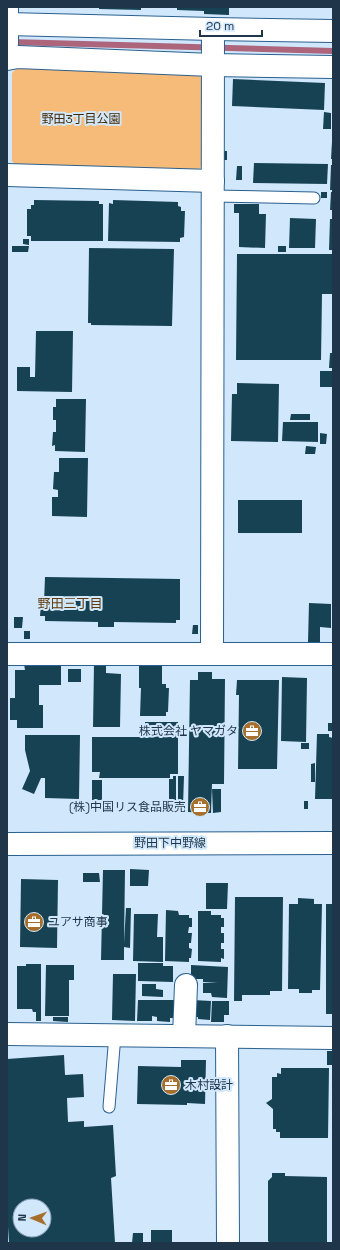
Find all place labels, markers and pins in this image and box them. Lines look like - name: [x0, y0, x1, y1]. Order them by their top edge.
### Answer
- office icon: 株式会社 ヤマガタ: [241, 720, 263, 742]
- place label: 株式会社 ヤマガタ: [139, 723, 238, 739]
- office icon: (株)中国リス食品販売: [189, 796, 211, 818]
- place label: (株)中国リス食品販売: [69, 799, 186, 815]
- office icon: ユアサ商事: [23, 911, 45, 933]
- place label: ユアサ商事: [48, 914, 108, 930]
- office icon: 木村設計: [160, 1074, 182, 1096]
- place label: 木村設計: [185, 1077, 233, 1093]

